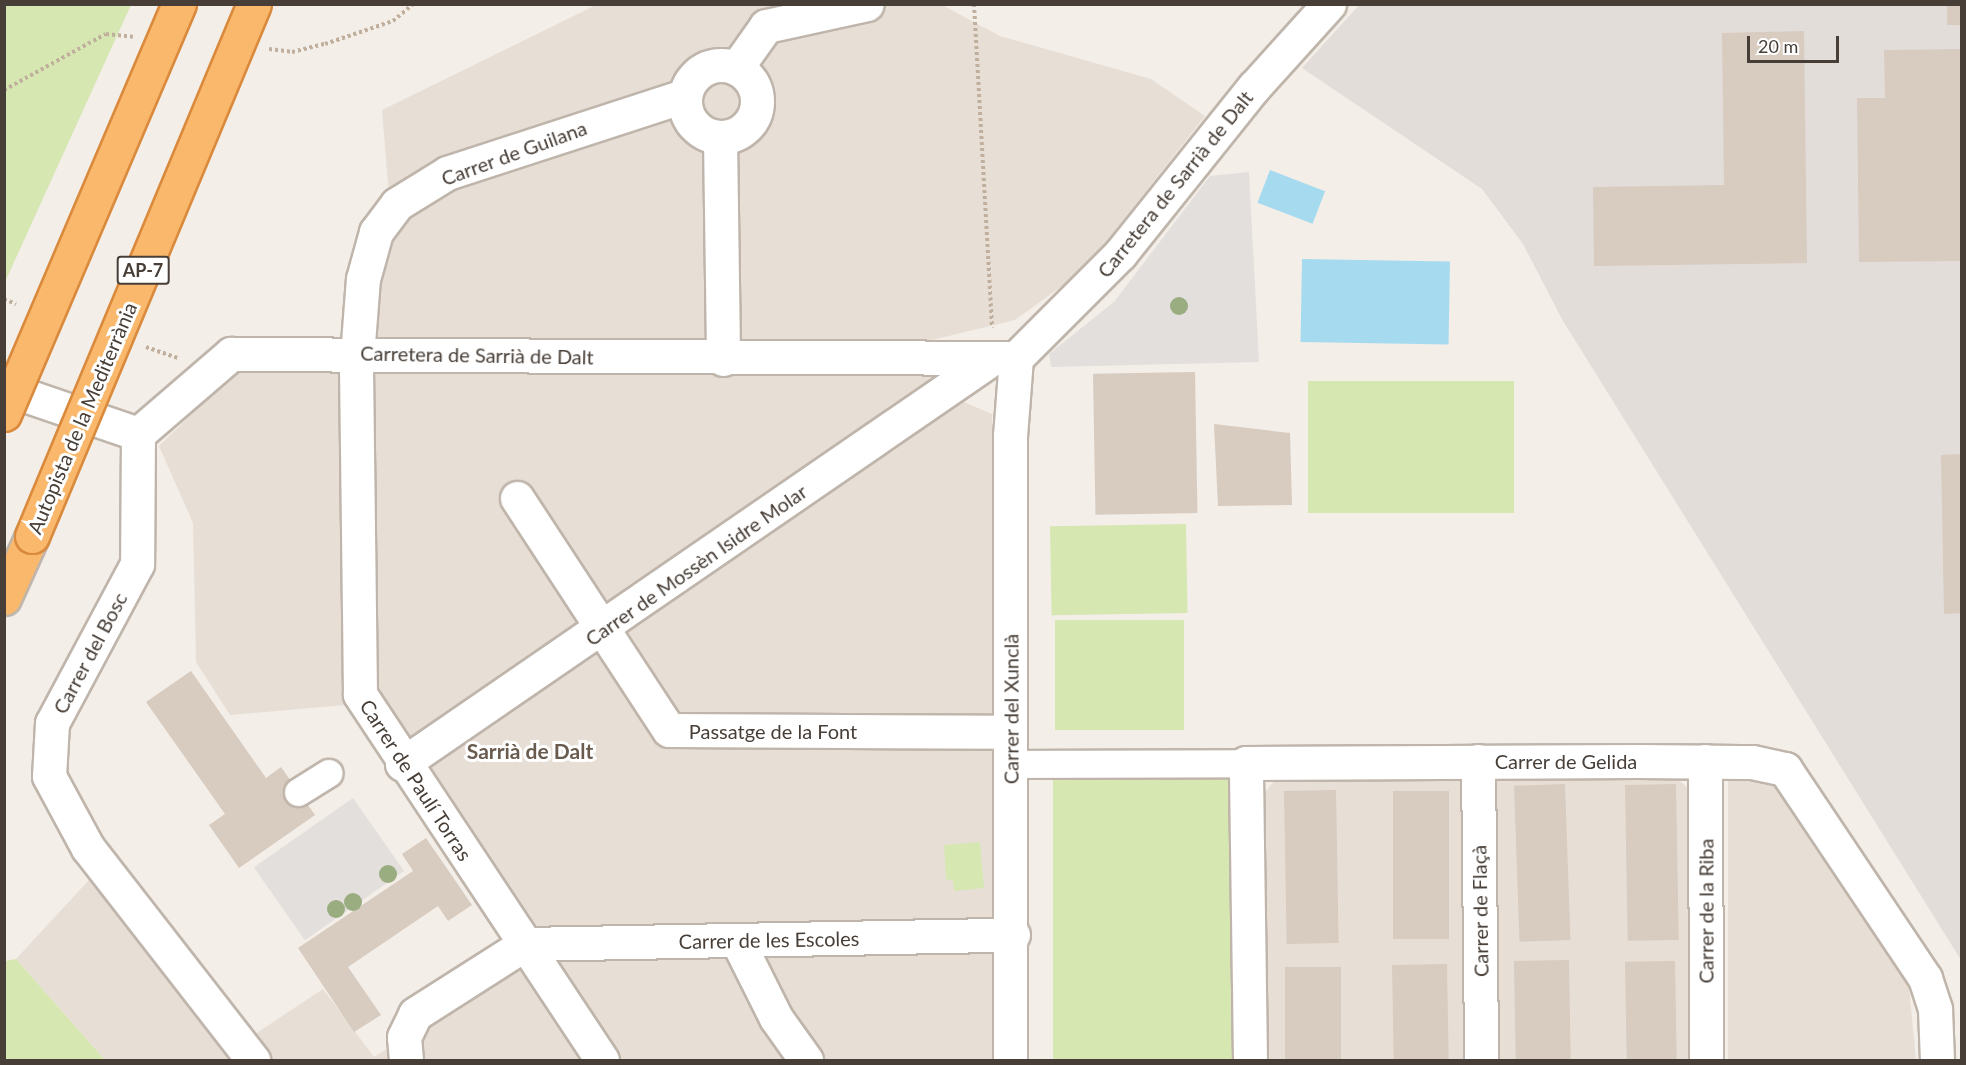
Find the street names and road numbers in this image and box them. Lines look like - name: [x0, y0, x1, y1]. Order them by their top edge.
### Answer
- street label: Carretera de Sarrià de Dalt: [1092, 86, 1258, 282]
- street label: Carrer de Guilana: [438, 115, 590, 191]
- road number: AP-7: [116, 255, 170, 285]
- street label: Autopista de la Mediterrània: [22, 299, 142, 537]
- street label: Carretera de Sarrià de Dalt: [360, 341, 594, 369]
- street label: Carrer de Mossèn Isidre Molar: [581, 479, 811, 651]
- street label: Carrer del Bosc: [48, 588, 132, 718]
- street label: Carrer del Xunclà: [999, 634, 1023, 784]
- street label: Carrer de Paulí Torras: [355, 694, 477, 866]
- street label: Passatge de la Font: [689, 719, 857, 743]
- street label: Carrer de Gelida: [1495, 749, 1637, 773]
- street label: Carrer de la Riba: [1694, 838, 1718, 984]
- street label: Carrer de Flaçà: [1467, 845, 1493, 977]
- street label: Carrer de les Escoles: [678, 926, 860, 954]

